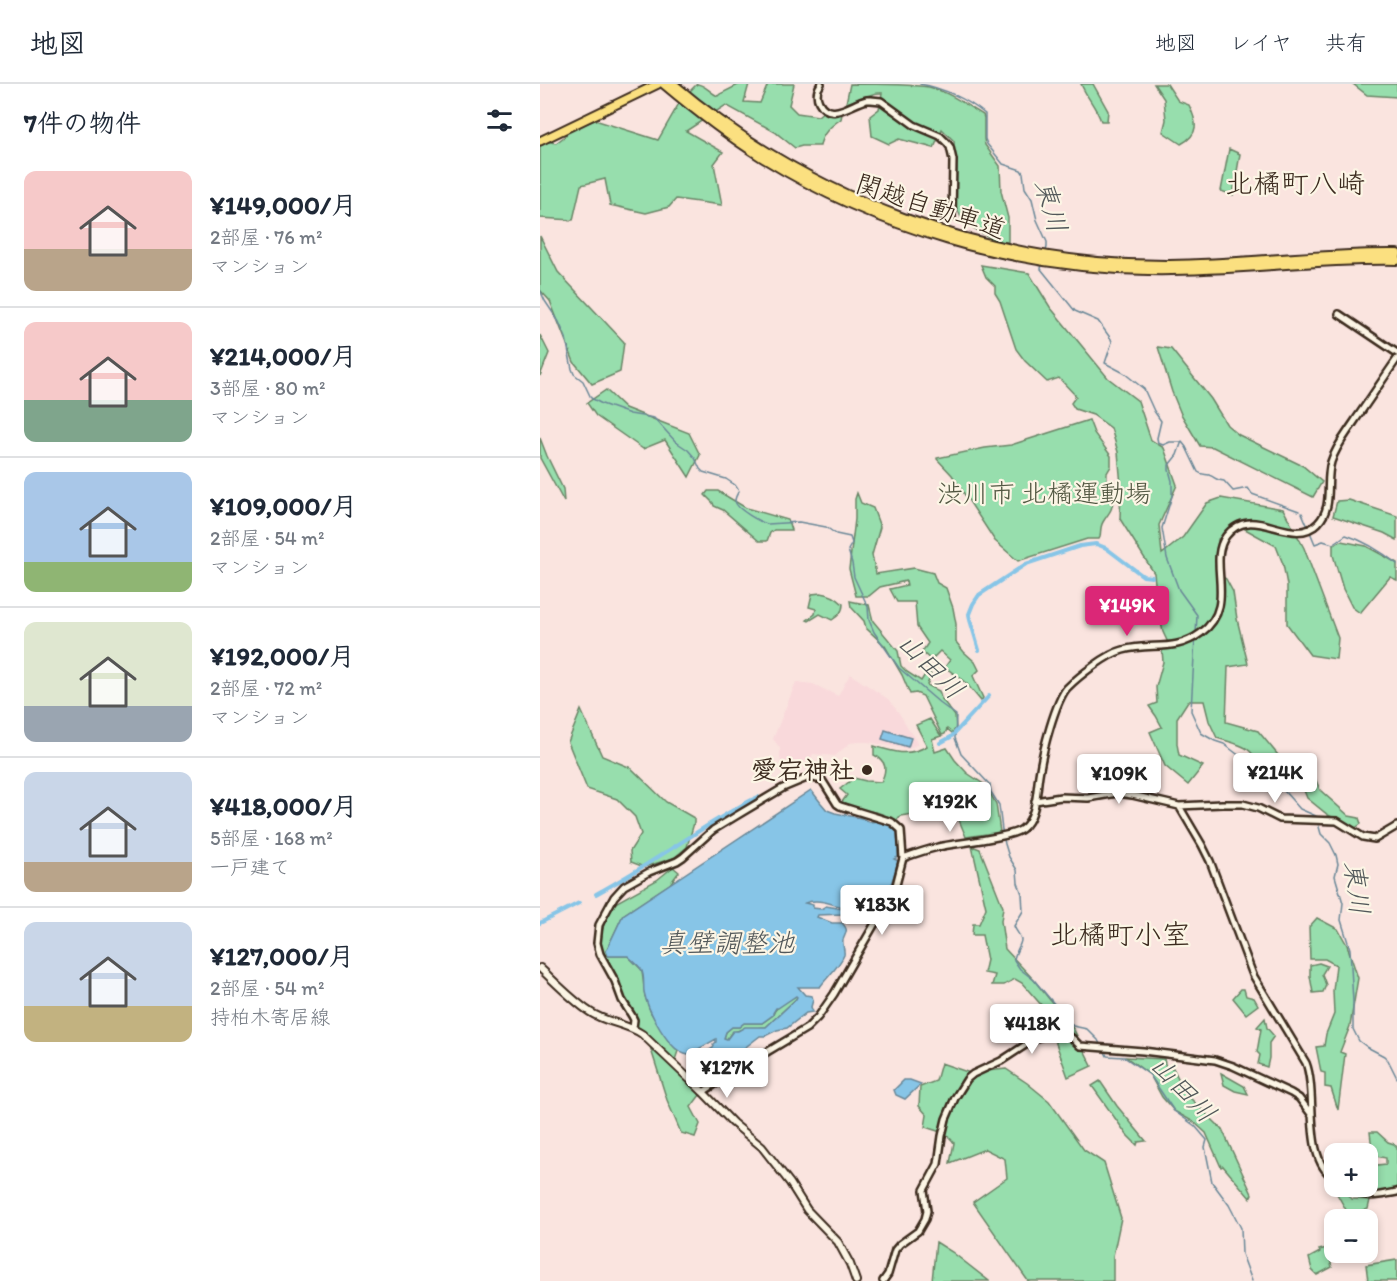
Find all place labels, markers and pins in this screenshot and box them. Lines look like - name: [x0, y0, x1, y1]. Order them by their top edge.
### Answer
- pin: ¥149K: [1085, 586, 1169, 637]
- pin: ¥214K: [1233, 753, 1317, 804]
- place label: 愛宕神社: [751, 754, 855, 786]
- pin: ¥109K: [1077, 754, 1161, 805]
- marker: 愛宕神社: [860, 763, 874, 777]
- pin: ¥192K: [908, 782, 992, 833]
- pin: ¥183K: [840, 885, 924, 936]
- pin: ¥418K: [990, 1004, 1074, 1055]
- pin: ¥127K: [685, 1048, 769, 1099]

